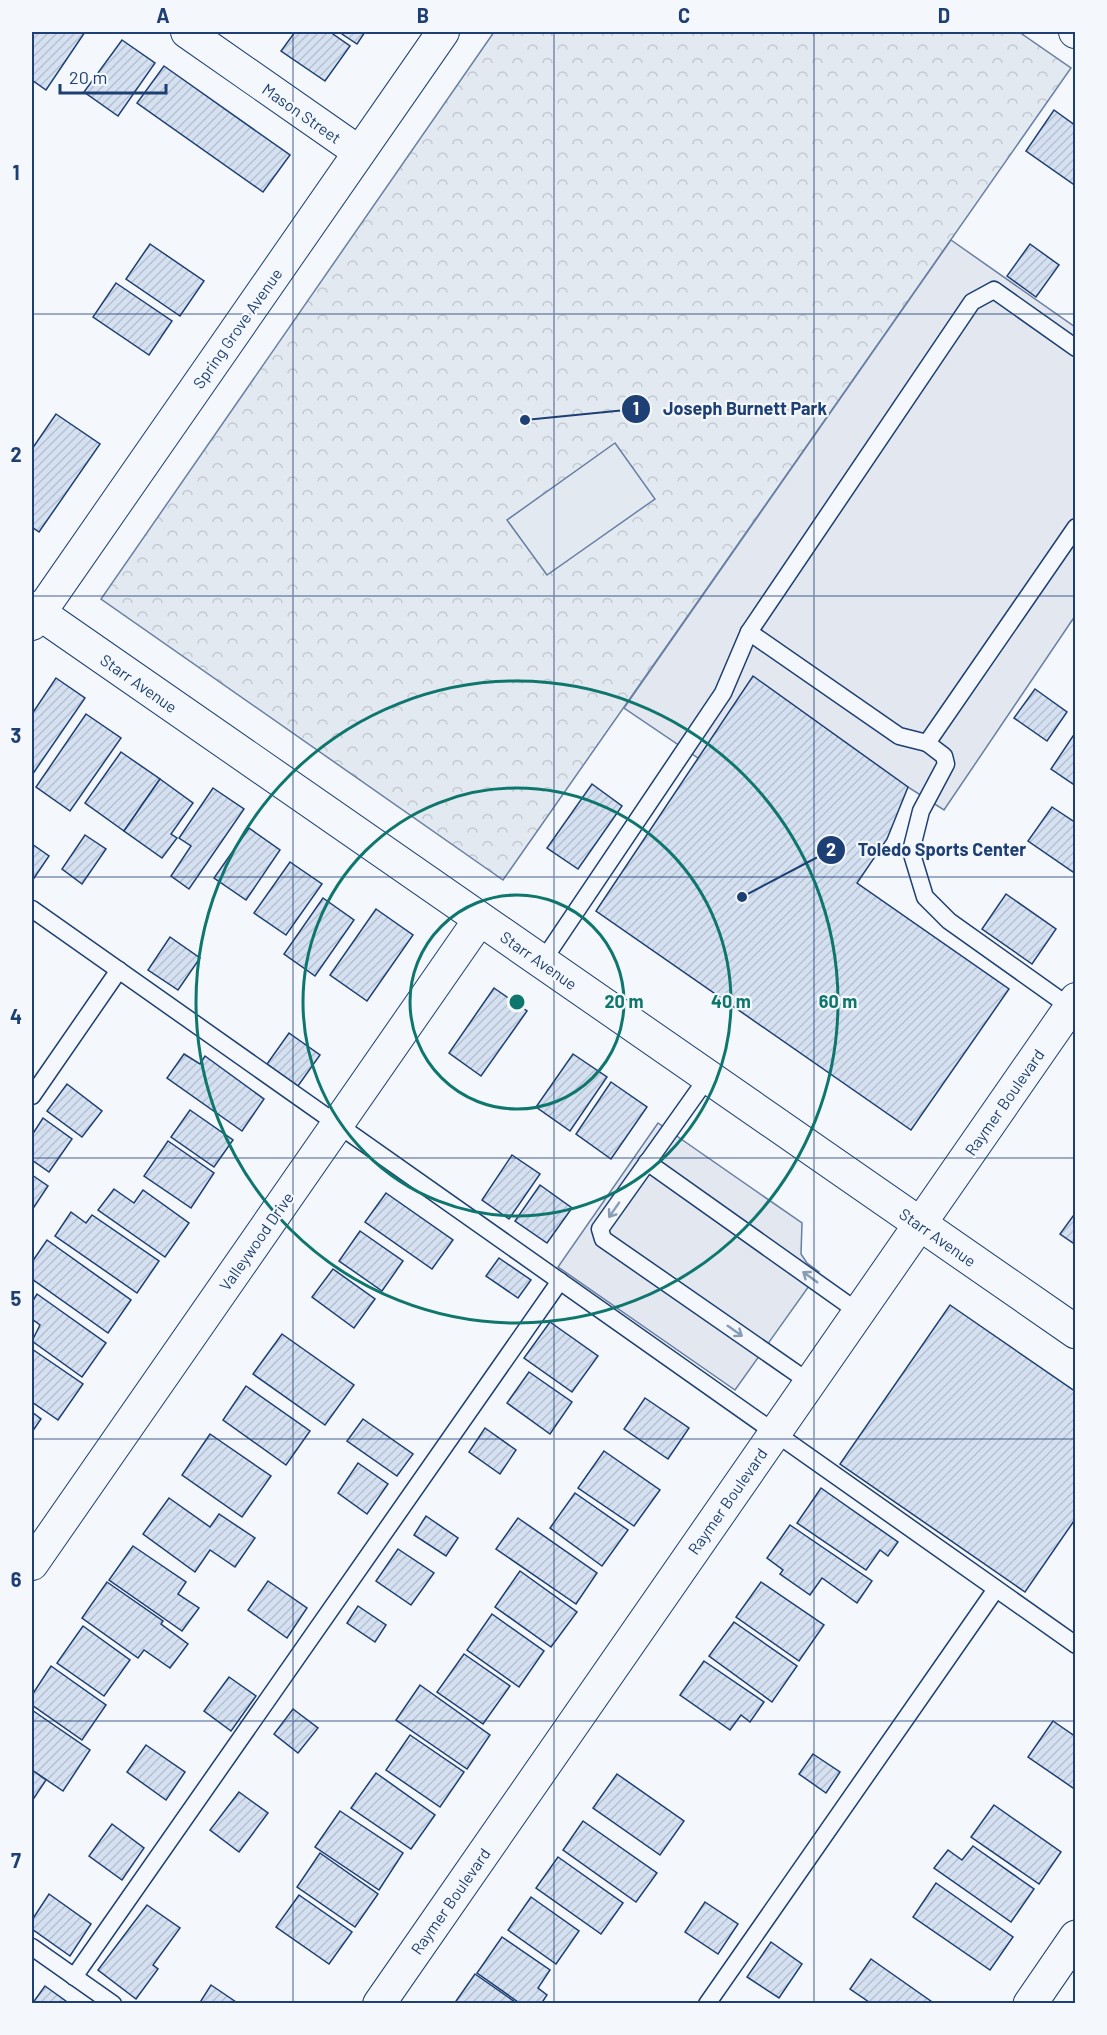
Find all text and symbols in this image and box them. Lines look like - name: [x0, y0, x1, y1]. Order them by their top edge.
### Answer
- text: A: [156, 3, 170, 27]
- text: B: [417, 3, 429, 27]
- text: C: [678, 3, 690, 27]
- text: D: [938, 3, 950, 27]
- scale bar: [60, 57, 166, 95]
- text: 20 m: [69, 66, 107, 88]
- street label: Mason Street: [259, 79, 345, 147]
- text: 1: [12, 160, 20, 184]
- street label: Spring Grove Avenue: [188, 264, 286, 392]
- callout: Joseph Burnett Park: [621, 391, 839, 427]
- text: 1: [633, 397, 639, 419]
- text: Joseph Burnett Park: [663, 397, 827, 419]
- text: 2: [10, 442, 22, 466]
- street label: Starr Avenue: [97, 650, 181, 716]
- text: 3: [11, 723, 21, 747]
- callout: Toledo Sports Center: [816, 832, 1038, 868]
- text: 2: [826, 838, 836, 860]
- text: Toledo Sports Center: [858, 838, 1026, 860]
- street label: Starr Avenue: [497, 927, 581, 993]
- text: 20 m: [605, 990, 643, 1012]
- text: 40 m: [711, 990, 751, 1012]
- text: 60 m: [819, 990, 857, 1012]
- centre of rings: [507, 992, 527, 1012]
- text: 4: [10, 1004, 22, 1028]
- street label: Raymer Boulevard: [960, 1045, 1048, 1159]
- street label: Valleywood Drive: [215, 1188, 297, 1294]
- one-way arrow: [608, 1201, 620, 1217]
- street label: Starr Avenue: [896, 1204, 980, 1270]
- one-way arrow: [803, 1270, 819, 1283]
- text: 5: [11, 1286, 22, 1310]
- one-way arrow: [726, 1325, 743, 1337]
- street label: Raymer Boulevard: [683, 1444, 771, 1558]
- text: 6: [11, 1567, 22, 1591]
- street label: Raymer Boulevard: [406, 1844, 494, 1958]
- text: 7: [11, 1848, 21, 1872]

